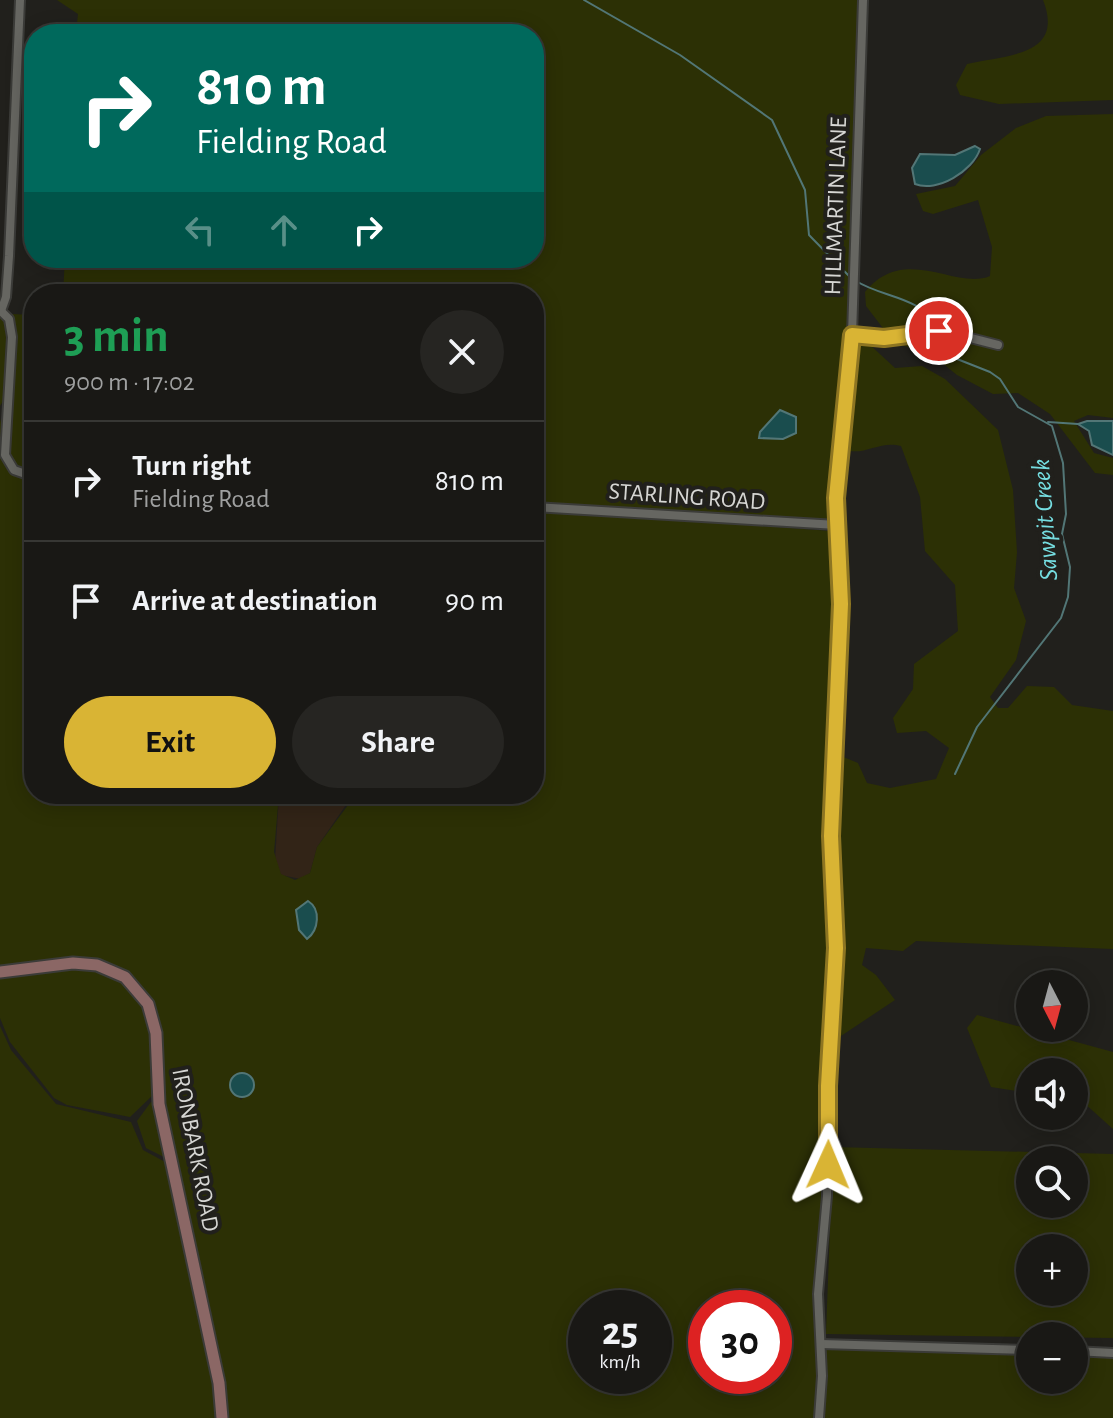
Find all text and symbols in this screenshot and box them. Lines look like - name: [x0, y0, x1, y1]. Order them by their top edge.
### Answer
- icon: right: [64, 56, 168, 160]
- text: 810 m: [196, 59, 327, 115]
- street label: HILLMARTIN LANE: [821, 116, 851, 296]
- text: Fielding Road: [196, 124, 387, 160]
- icon: left: [178, 208, 222, 252]
- icon: ahead: [262, 208, 306, 252]
- icon: right: [346, 208, 390, 252]
- pin: [905, 297, 973, 365]
- icon: arrive: [917, 309, 961, 353]
- button: close: [420, 310, 504, 394]
- text: 3 min: [64, 313, 169, 361]
- text: 900 m · 17:02: [64, 369, 195, 395]
- text: Turn right: [132, 451, 251, 481]
- water label: Sawpit Creek: [1028, 458, 1062, 582]
- icon: right: [64, 459, 108, 503]
- text: 810 m: [435, 466, 504, 496]
- street label: STARLING ROAD: [608, 480, 766, 514]
- text: Fielding Road: [132, 486, 270, 512]
- icon: arrive: [64, 579, 108, 623]
- text: Arrive at destination: [132, 586, 378, 616]
- text: 90 m: [445, 586, 504, 616]
- button: Exit: [64, 696, 276, 788]
- button: Share: [292, 696, 504, 788]
- north arrow: [1016, 970, 1088, 1042]
- map controls: [1016, 970, 1088, 1394]
- button: sound: [1016, 1058, 1088, 1130]
- street label: IRONBARK ROAD: [167, 1066, 223, 1234]
- position arrow: [786, 1123, 870, 1207]
- button: search: [1016, 1146, 1088, 1218]
- button: +: [1016, 1234, 1088, 1306]
- speed limit sign: 30: [688, 1290, 792, 1394]
- text: 25: [602, 1312, 638, 1352]
- button: −: [1016, 1322, 1088, 1394]
- text: km/h: [599, 1352, 641, 1372]

